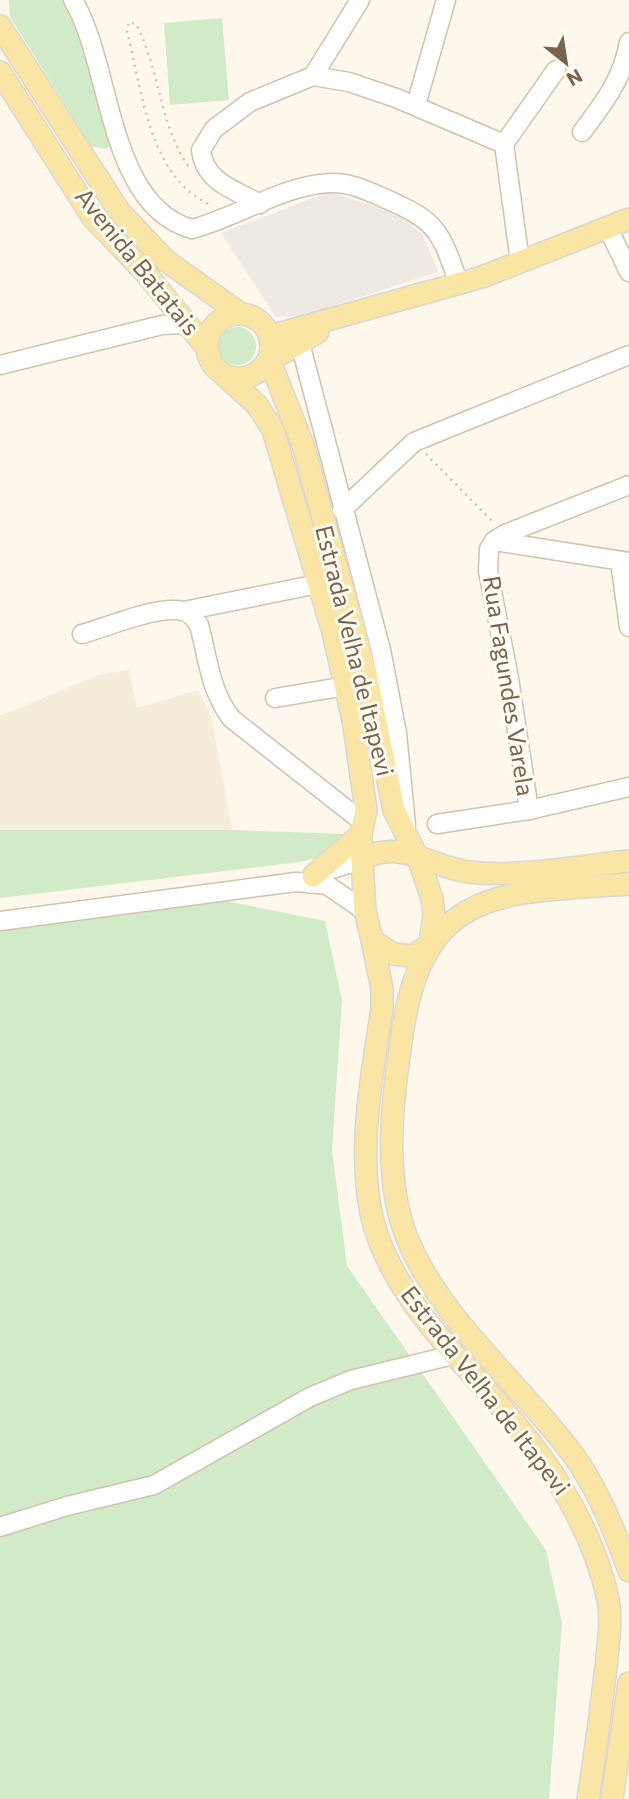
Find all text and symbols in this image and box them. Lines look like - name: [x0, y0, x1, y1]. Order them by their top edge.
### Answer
- north arrow: [531, 28, 601, 98]
- text: N: [563, 65, 587, 92]
- street label: Avenida Batatais: [70, 182, 206, 341]
- street label: Estrada Velha de Itapevi: [310, 522, 401, 779]
- street label: Rua Fagundes Varela: [478, 573, 541, 798]
- street label: Estrada Velha de Itapevi: [395, 1280, 577, 1500]

